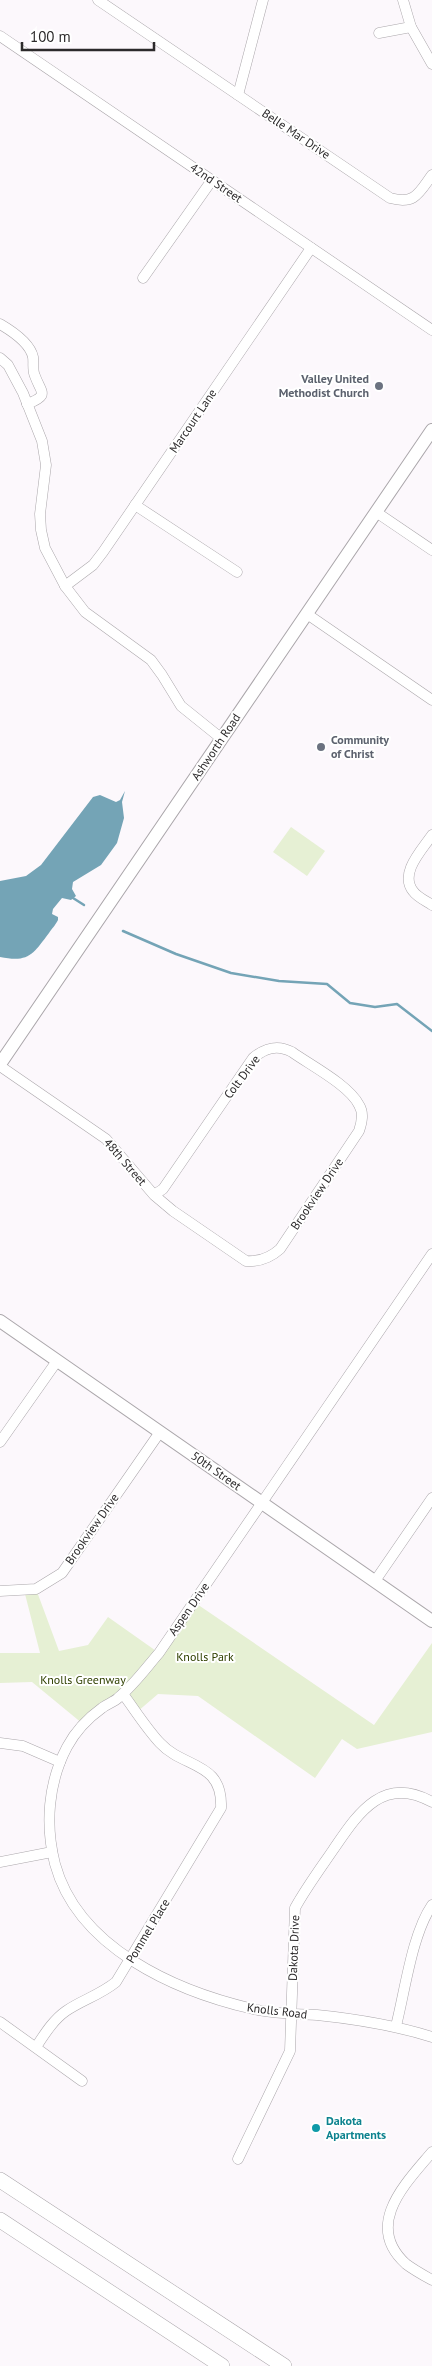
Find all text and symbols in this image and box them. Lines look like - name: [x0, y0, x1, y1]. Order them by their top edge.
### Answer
- scale bar: [22, 20, 155, 52]
- text: 100 m: [30, 27, 71, 46]
- street label: Belle Mar Drive: [259, 105, 333, 162]
- street label: 42nd Street: [187, 160, 245, 206]
- place label: Valley United Methodist Church: [279, 371, 369, 400]
- marker: Valley United Methodist Church: [373, 380, 385, 392]
- street label: Marcourt Lane: [166, 386, 219, 456]
- street label: Ashworth Road: [188, 710, 243, 783]
- place label: Community of Christ: [331, 732, 389, 761]
- marker: Community of Christ: [315, 741, 327, 753]
- street label: Colt Drive: [220, 1052, 263, 1101]
- street label: 48th Street: [101, 1135, 150, 1188]
- street label: Brookview Drive: [287, 1155, 346, 1232]
- street label: 50th Street: [188, 1448, 244, 1493]
- street label: Brookview Drive: [62, 1490, 122, 1567]
- street label: Aspen Drive: [165, 1579, 212, 1638]
- park label: Knolls Park: [176, 1649, 234, 1664]
- park label: Knolls Greenway: [40, 1672, 126, 1687]
- street label: Pommel Place: [122, 1896, 173, 1966]
- street label: Dakota Drive: [285, 1915, 302, 1981]
- street label: Knolls Road: [246, 1999, 308, 2022]
- place label: Dakota Apartments: [326, 2113, 386, 2142]
- marker: Dakota Apartments: [310, 2122, 322, 2134]

